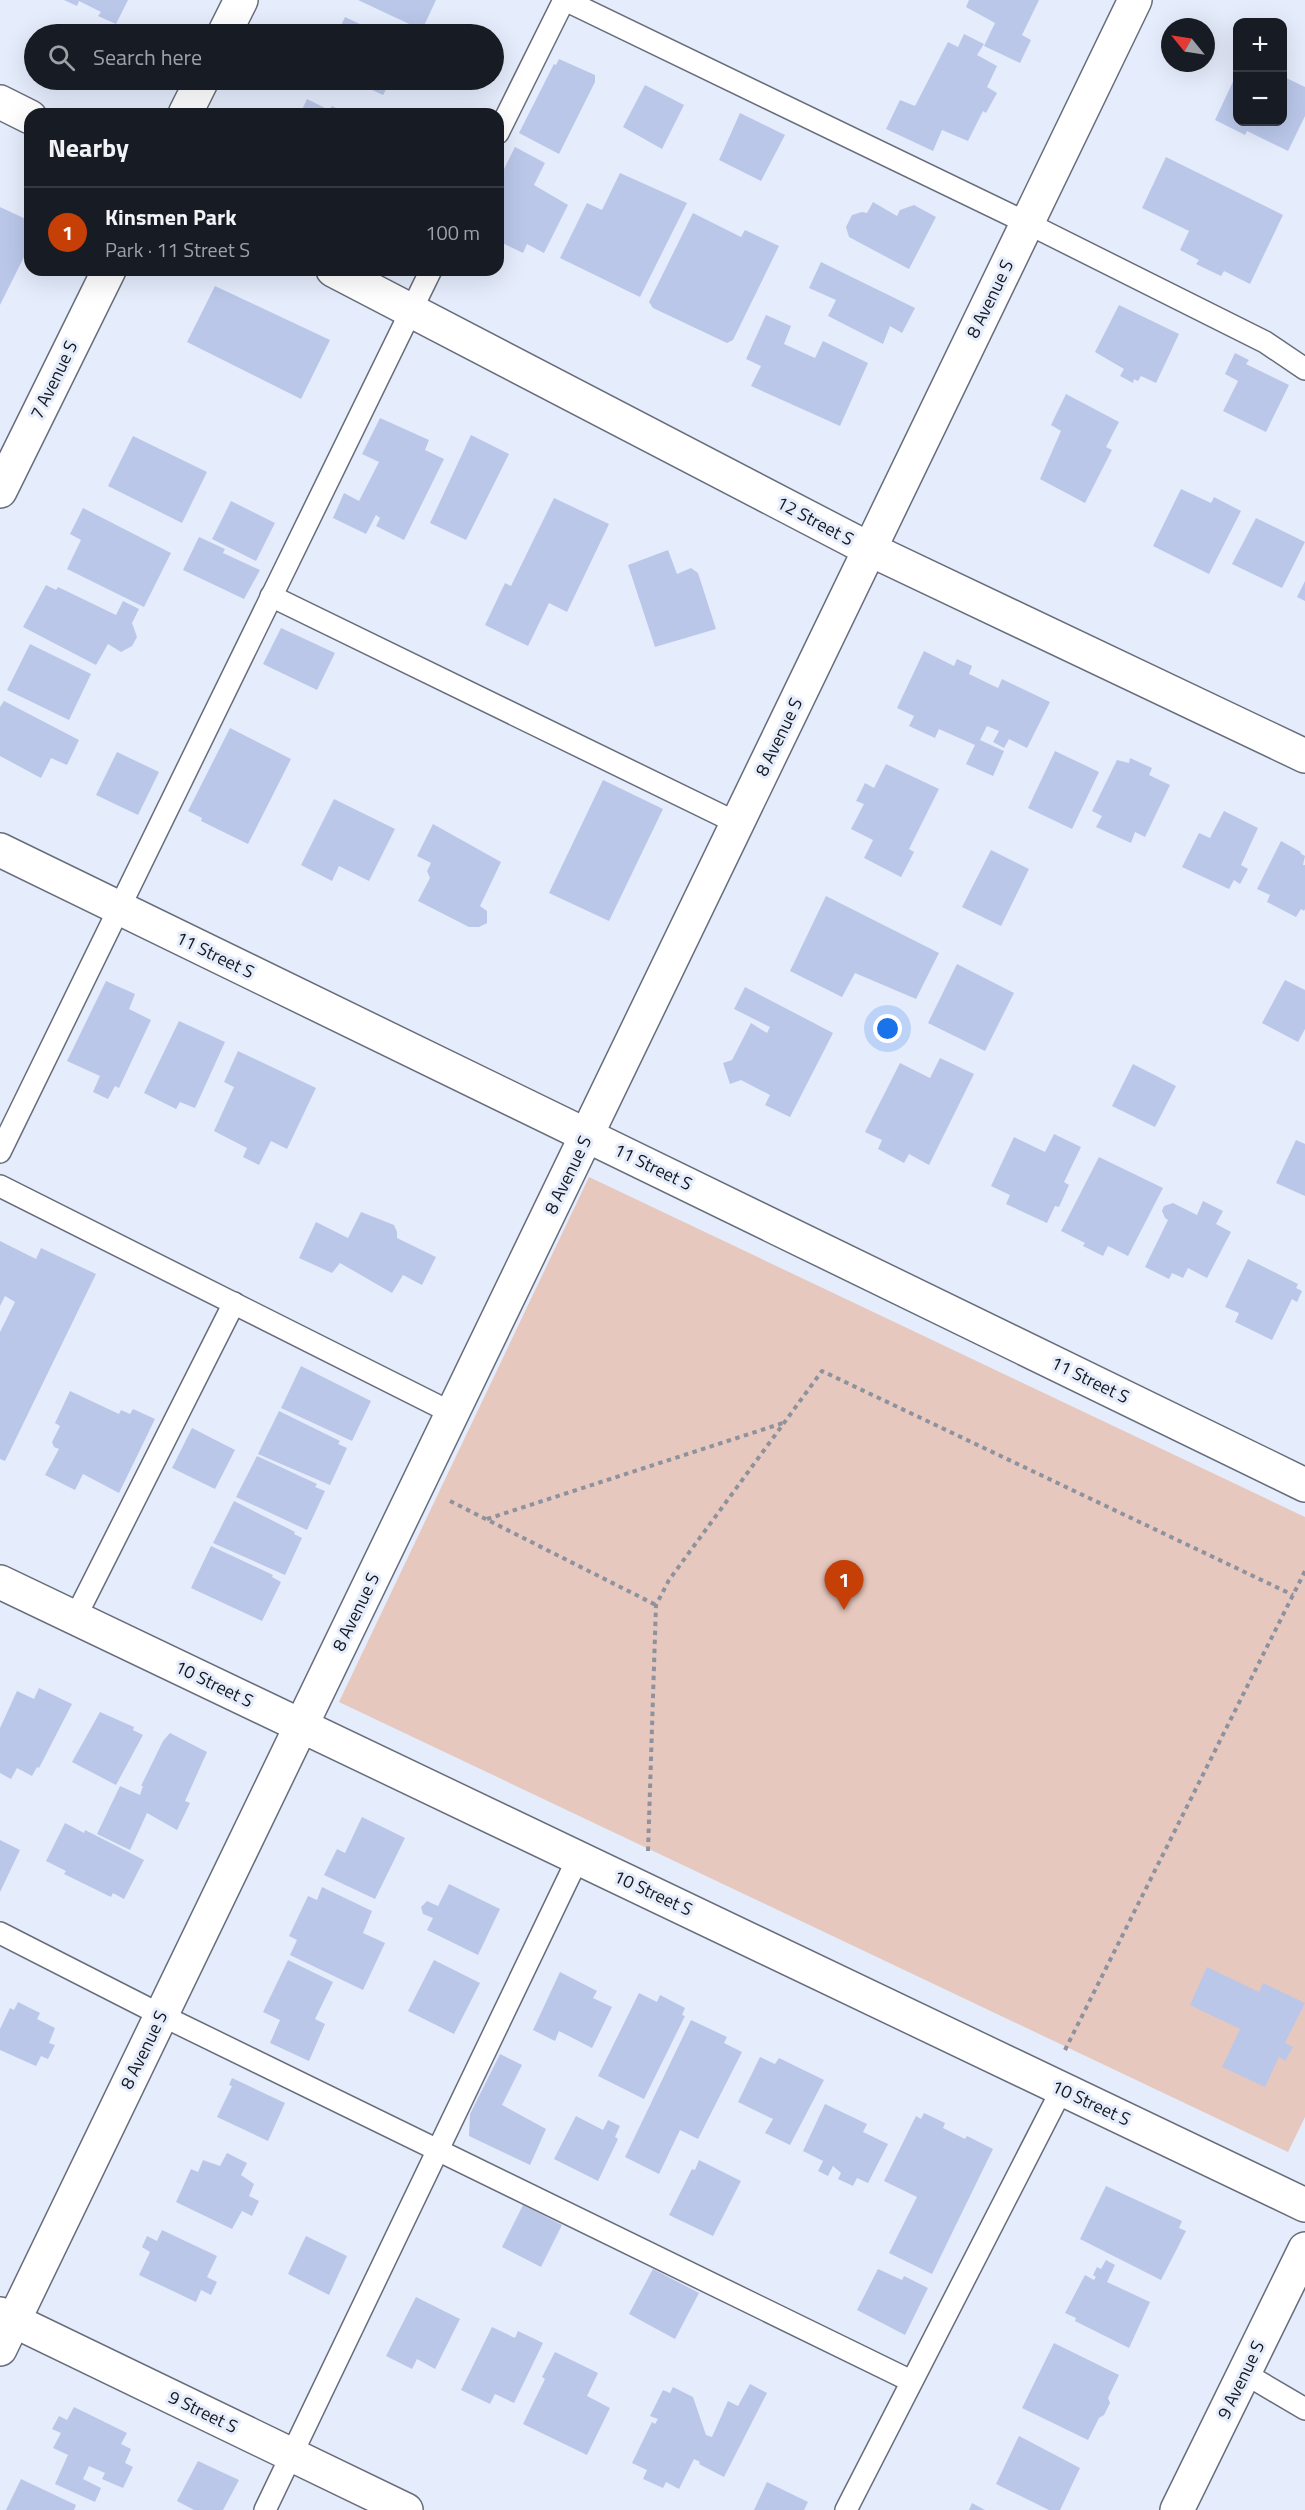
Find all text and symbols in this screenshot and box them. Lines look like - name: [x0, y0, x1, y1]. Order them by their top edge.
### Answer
- north arrow: [1161, 18, 1215, 72]
- map controls: [1233, 18, 1287, 126]
- button: +: [1233, 18, 1287, 72]
- search box: [24, 24, 504, 90]
- text: Search here: [93, 40, 202, 74]
- icon: search: [45, 41, 78, 74]
- button: −: [1233, 72, 1287, 126]
- text: Nearby: [48, 128, 129, 167]
- text: Kinsmen Park: [105, 200, 237, 234]
- text: 1: [62, 217, 73, 248]
- text: 100 m: [425, 217, 480, 248]
- text: Park · 11 Street S: [105, 234, 250, 265]
- street label: 8 Avenue S: [959, 255, 1020, 342]
- street label: 7 Avenue S: [23, 336, 84, 423]
- street label: 12 Street S: [772, 489, 859, 552]
- street label: 8 Avenue S: [748, 693, 809, 780]
- street label: 11 Street S: [171, 924, 259, 985]
- your location: [873, 1014, 902, 1043]
- street label: 8 Avenue S: [537, 1131, 598, 1218]
- street label: 11 Street S: [609, 1136, 697, 1197]
- street label: 11 Street S: [1046, 1349, 1134, 1410]
- pin: 1: [824, 1560, 864, 1610]
- street label: 8 Avenue S: [325, 1568, 386, 1655]
- street label: 10 Street S: [170, 1653, 258, 1714]
- street label: 10 Street S: [609, 1863, 697, 1923]
- street label: 8 Avenue S: [113, 2006, 174, 2093]
- street label: 10 Street S: [1047, 2073, 1135, 2133]
- street label: 9 Avenue S: [1210, 2336, 1271, 2423]
- street label: 9 Street S: [164, 2383, 242, 2440]

